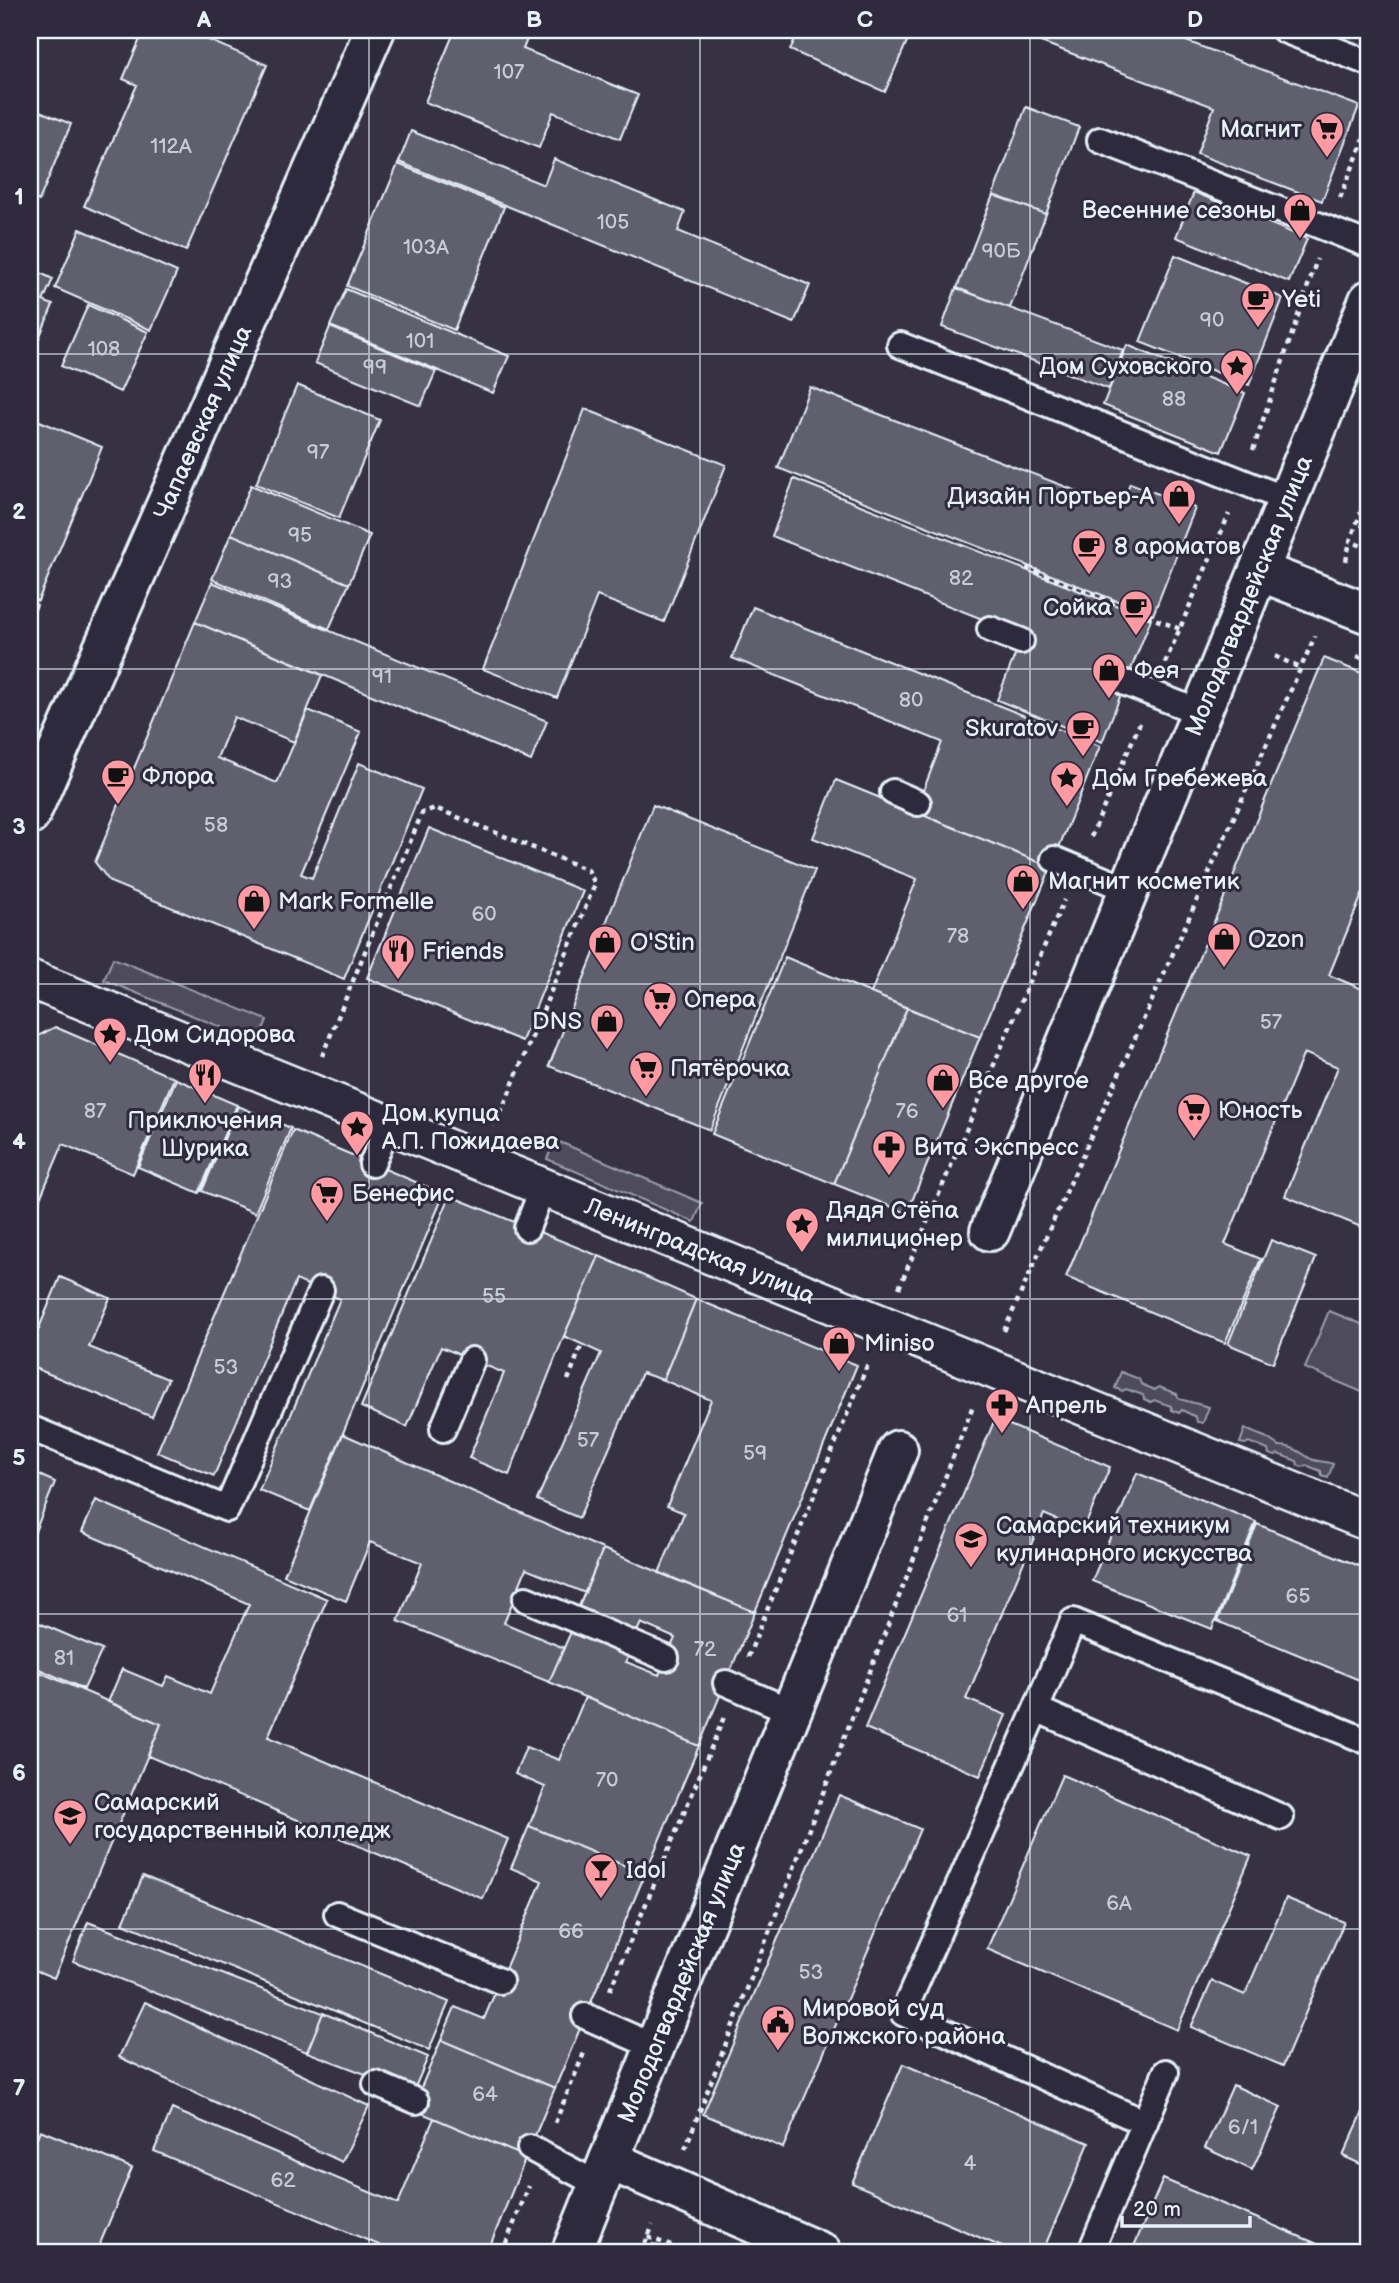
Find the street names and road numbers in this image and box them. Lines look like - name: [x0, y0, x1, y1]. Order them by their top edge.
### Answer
- street label: Чапаевская улица: [147, 321, 258, 524]
- street label: Молодогвардейская улица: [1179, 451, 1319, 740]
- street label: Ленинградская улица: [580, 1191, 819, 1310]
- street label: Молодогвардейская улица: [611, 1838, 751, 2127]

